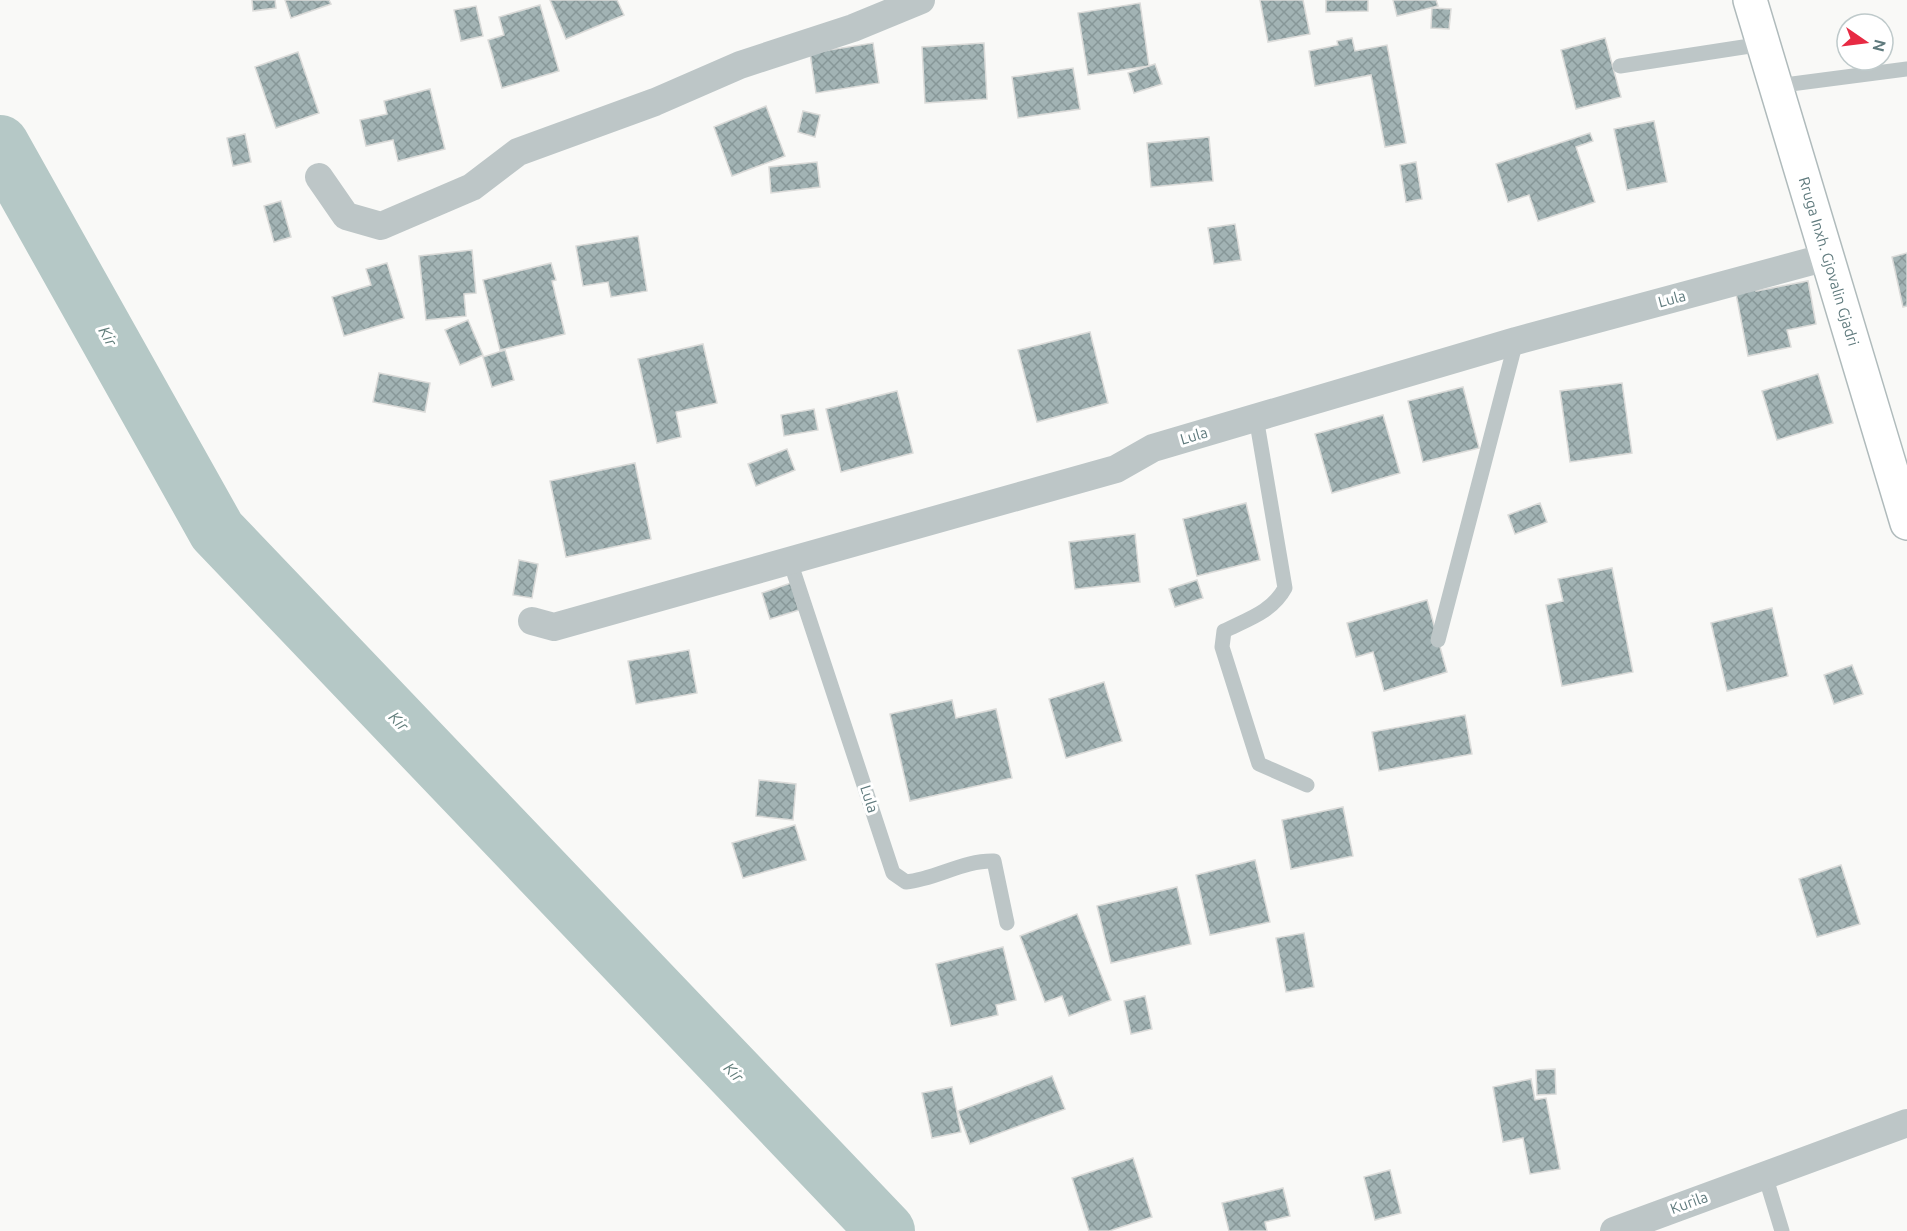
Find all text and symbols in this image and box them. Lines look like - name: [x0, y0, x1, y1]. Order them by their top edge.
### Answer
- north arrow: [1835, 12, 1895, 72]
- text: N: [1869, 38, 1890, 54]
- street label: Rruga Inxh. Gjovalin Gjadri: [1796, 175, 1862, 348]
- street label: Lula: [1656, 287, 1688, 310]
- water label: Kir: [95, 323, 121, 350]
- street label: Lula: [1178, 424, 1210, 448]
- water label: Kir: [386, 708, 413, 735]
- street label: Lula: [857, 783, 882, 815]
- water label: Kir: [721, 1059, 748, 1086]
- street label: Kurila: [1668, 1188, 1710, 1217]

